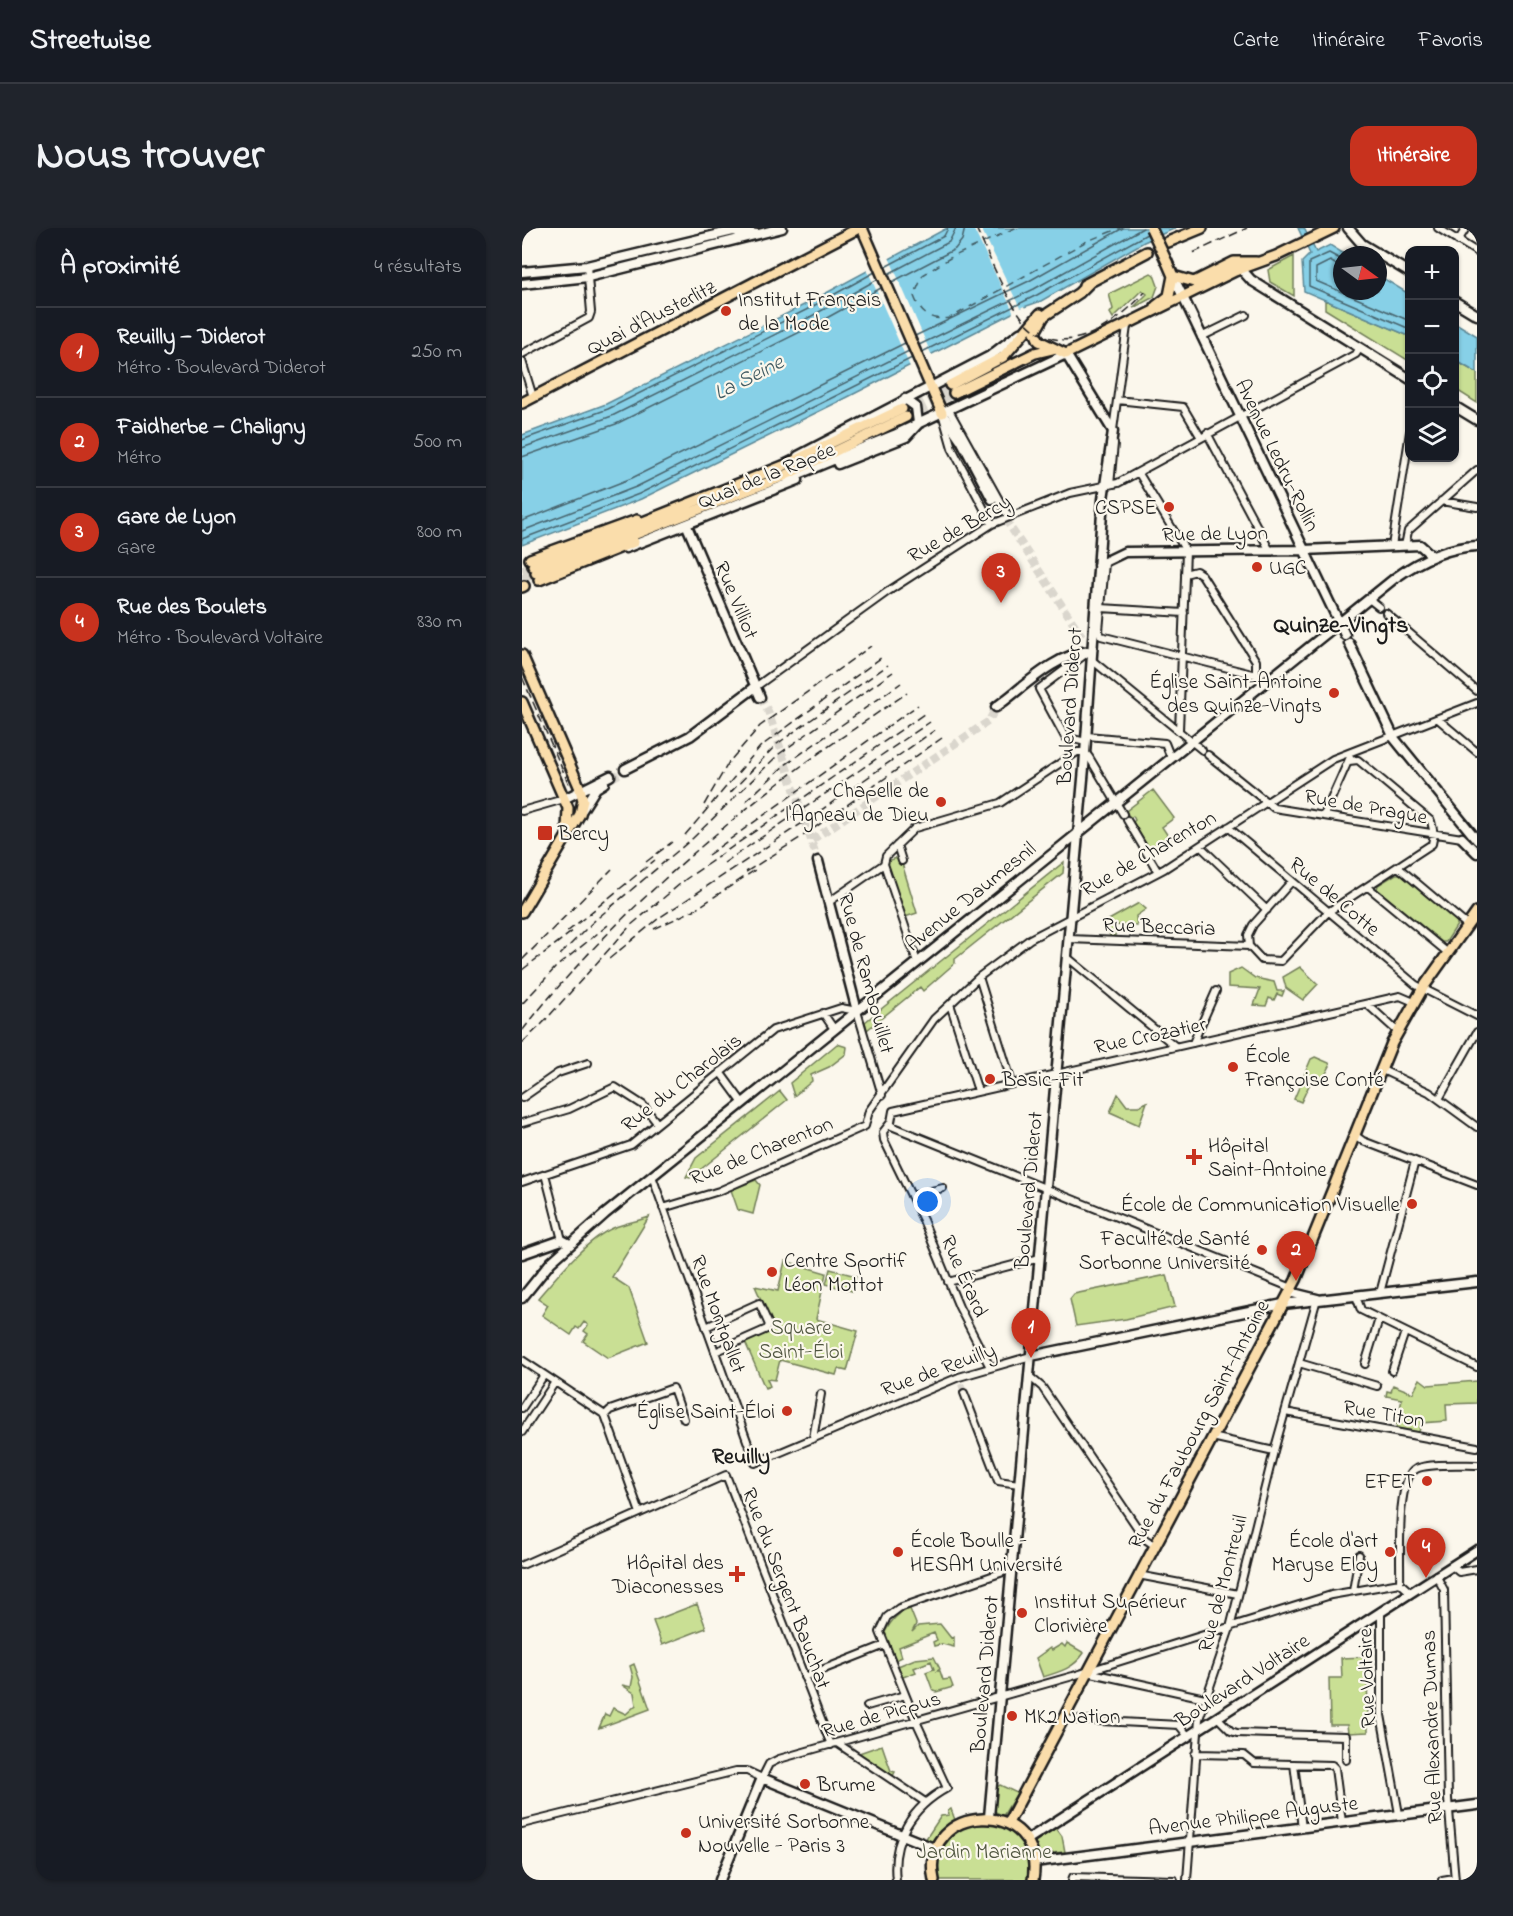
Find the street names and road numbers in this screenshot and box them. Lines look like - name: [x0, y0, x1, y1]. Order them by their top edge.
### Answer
- street label: Quai d'Austerlitz: [582, 273, 722, 364]
- street label: Avenue Ledru-Rollin: [1226, 374, 1326, 537]
- street label: Quai de la Rapée: [694, 435, 840, 518]
- street label: Rue de Bercy: [902, 488, 1019, 573]
- street label: Rue de Lyon: [1162, 519, 1268, 553]
- street label: Rue Villiot: [705, 557, 765, 644]
- street label: Boulevard Diderot: [1050, 626, 1091, 787]
- street label: Rue de Prague: [1302, 782, 1430, 836]
- street label: Rue de Charenton: [1076, 804, 1222, 906]
- street label: Avenue Daumesnil: [899, 835, 1043, 960]
- street label: Rue de Cotte: [1282, 850, 1386, 945]
- street label: Rue de Rambouillet: [829, 890, 901, 1057]
- street label: Rue Beccaria: [1102, 911, 1216, 945]
- street label: Rue Crozatier: [1092, 1010, 1210, 1063]
- street label: Rue du Charolais: [615, 1027, 749, 1140]
- street label: Rue de Charenton: [686, 1109, 838, 1194]
- street label: Boulevard Diderot: [1008, 1110, 1052, 1271]
- street label: Rue Érard: [932, 1231, 995, 1323]
- street label: Rue Montgallet: [680, 1251, 752, 1379]
- street label: Rue du Faubourg Saint-Antoine: [1121, 1295, 1280, 1556]
- street label: Rue de Reuilly: [877, 1336, 1001, 1407]
- street label: Rue Titon: [1340, 1393, 1427, 1437]
- street label: Rue du Sergent Bauchat: [731, 1484, 837, 1694]
- street label: Rue de Montreuil: [1191, 1512, 1257, 1655]
- street label: Boulevard Diderot: [964, 1594, 1008, 1755]
- street label: Boulevard Voltaire: [1169, 1627, 1317, 1737]
- street label: Rue Voltaire: [1351, 1627, 1385, 1728]
- street label: Rue Alexandre Dumas: [1415, 1630, 1451, 1824]
- street label: Rue de Picpus: [818, 1685, 945, 1747]
- street label: Avenue Philippe Auguste: [1147, 1789, 1361, 1847]

